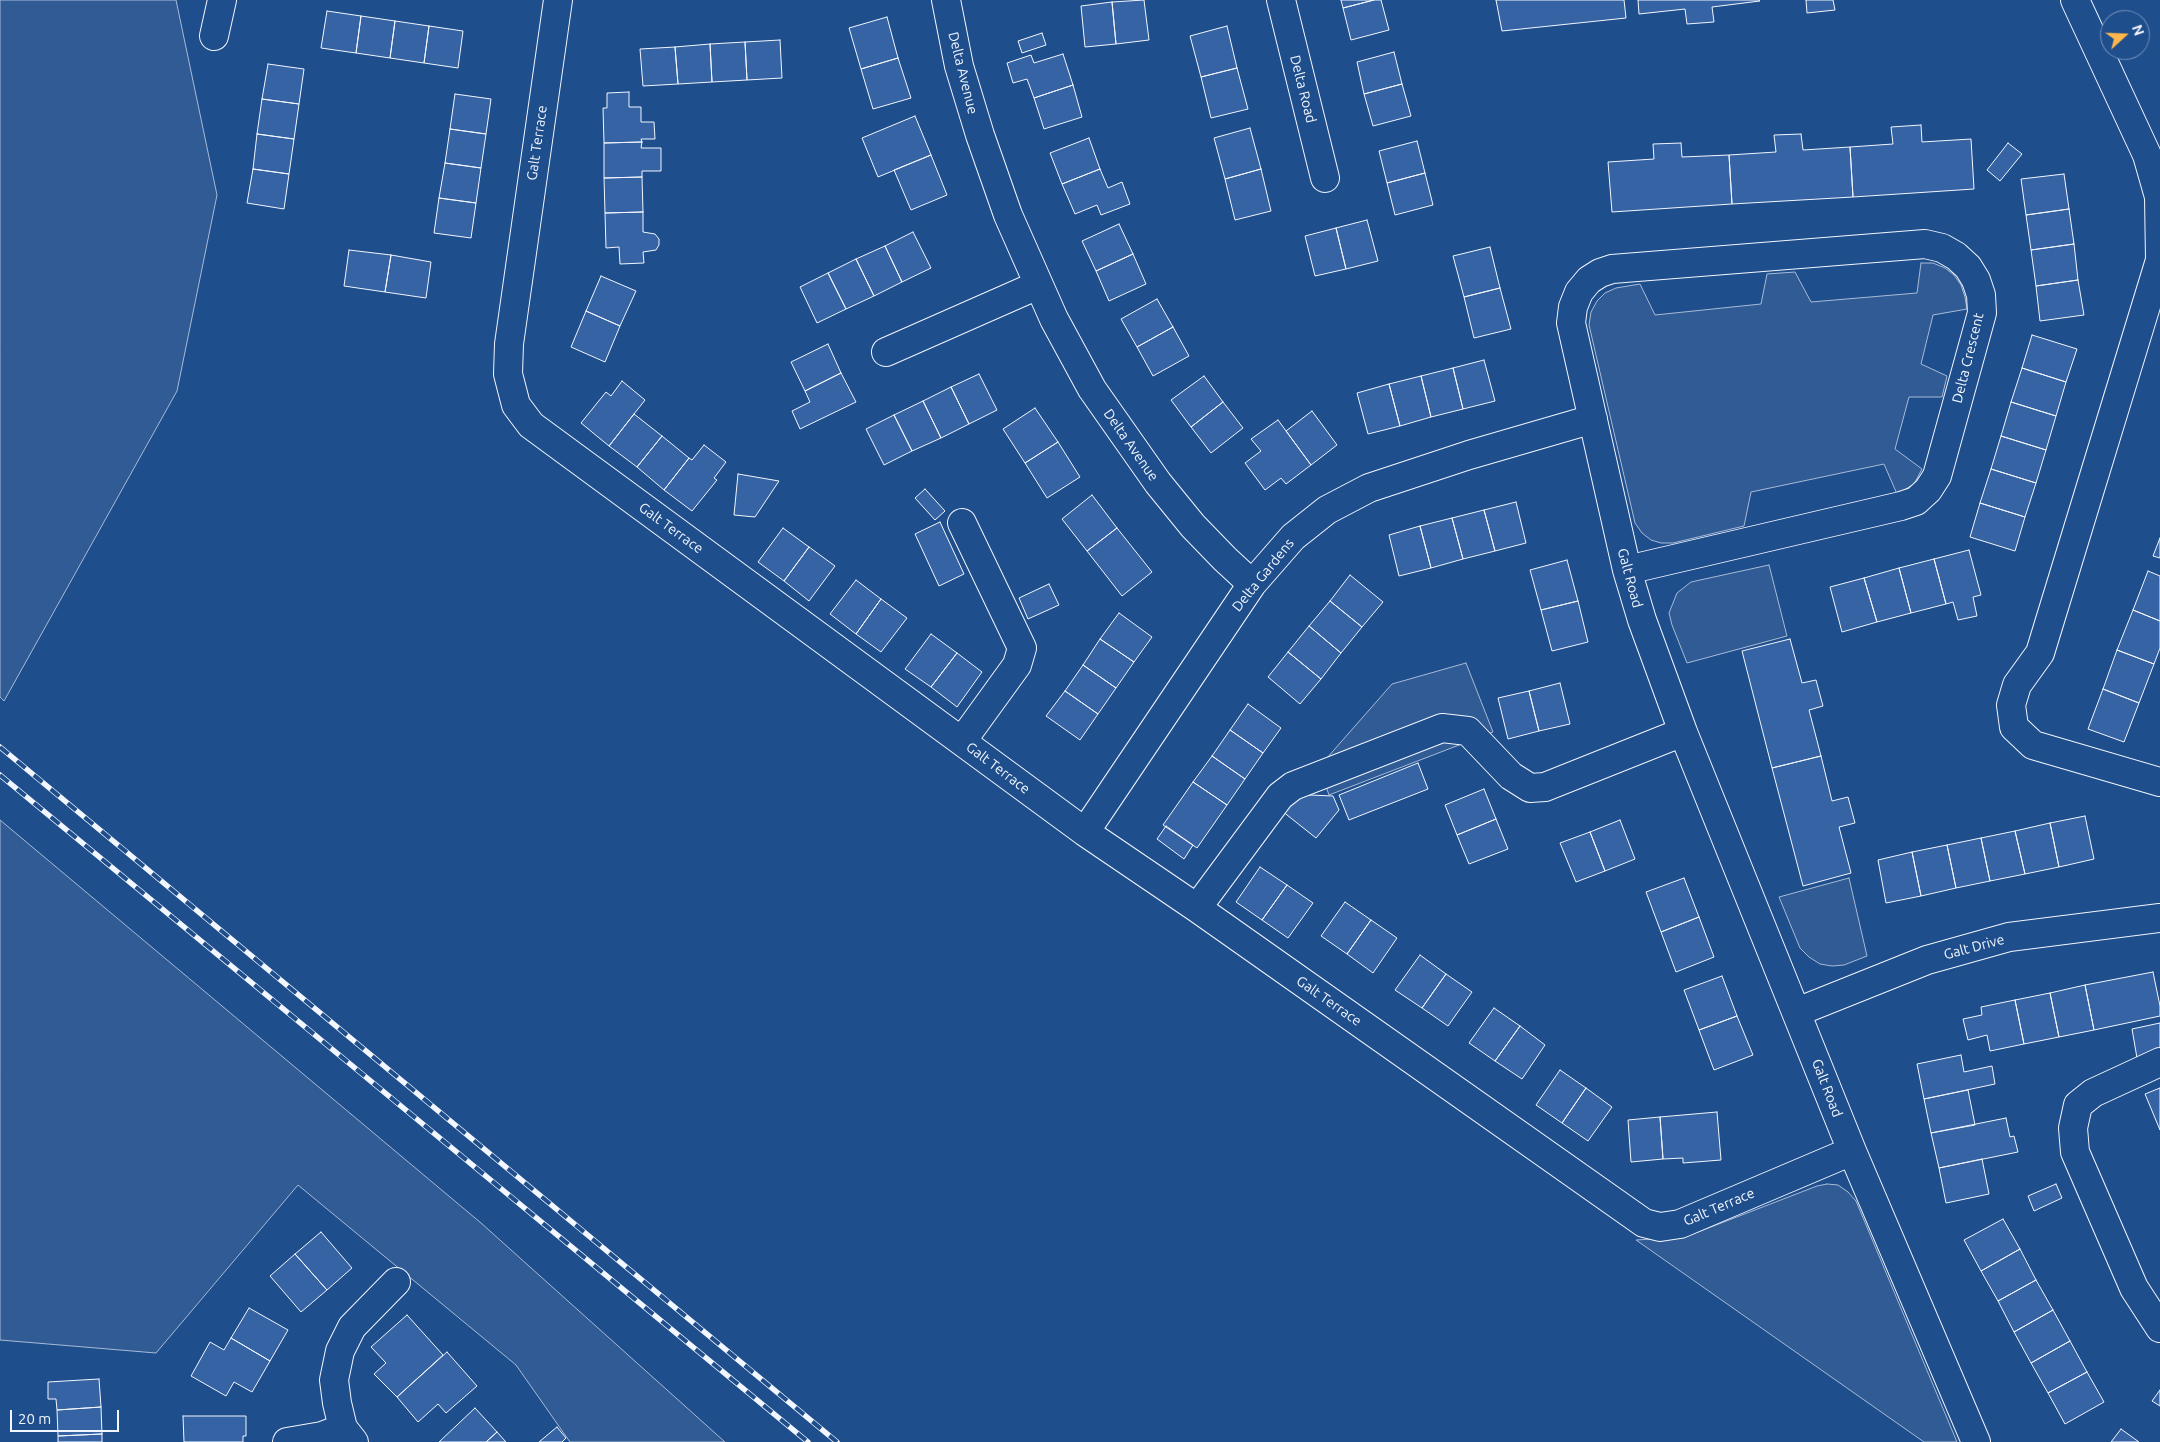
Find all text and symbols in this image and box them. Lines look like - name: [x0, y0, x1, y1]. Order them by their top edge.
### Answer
- north arrow: [2100, 10, 2150, 60]
- text: N: [2129, 23, 2147, 38]
- street label: Delta Avenue: [945, 30, 981, 116]
- street label: Delta Road: [1286, 53, 1320, 125]
- street label: Galt Terrace: [523, 104, 551, 182]
- street label: Delta Crescent: [1949, 311, 1987, 405]
- street label: Delta Avenue: [1100, 406, 1162, 484]
- street label: Galt Terrace: [635, 499, 707, 557]
- street label: Delta Gardens: [1228, 535, 1298, 615]
- street label: Galt Road: [1614, 546, 1646, 610]
- street label: Galt Terrace: [963, 739, 1033, 797]
- street label: Galt Drive: [1942, 931, 2006, 963]
- street label: Galt Terrace: [1293, 972, 1365, 1030]
- street label: Galt Road: [1808, 1056, 1846, 1120]
- street label: Galt Terrace: [1681, 1184, 1757, 1230]
- scale bar: [12, 1400, 121, 1432]
- text: 20 m: [18, 1410, 51, 1427]

